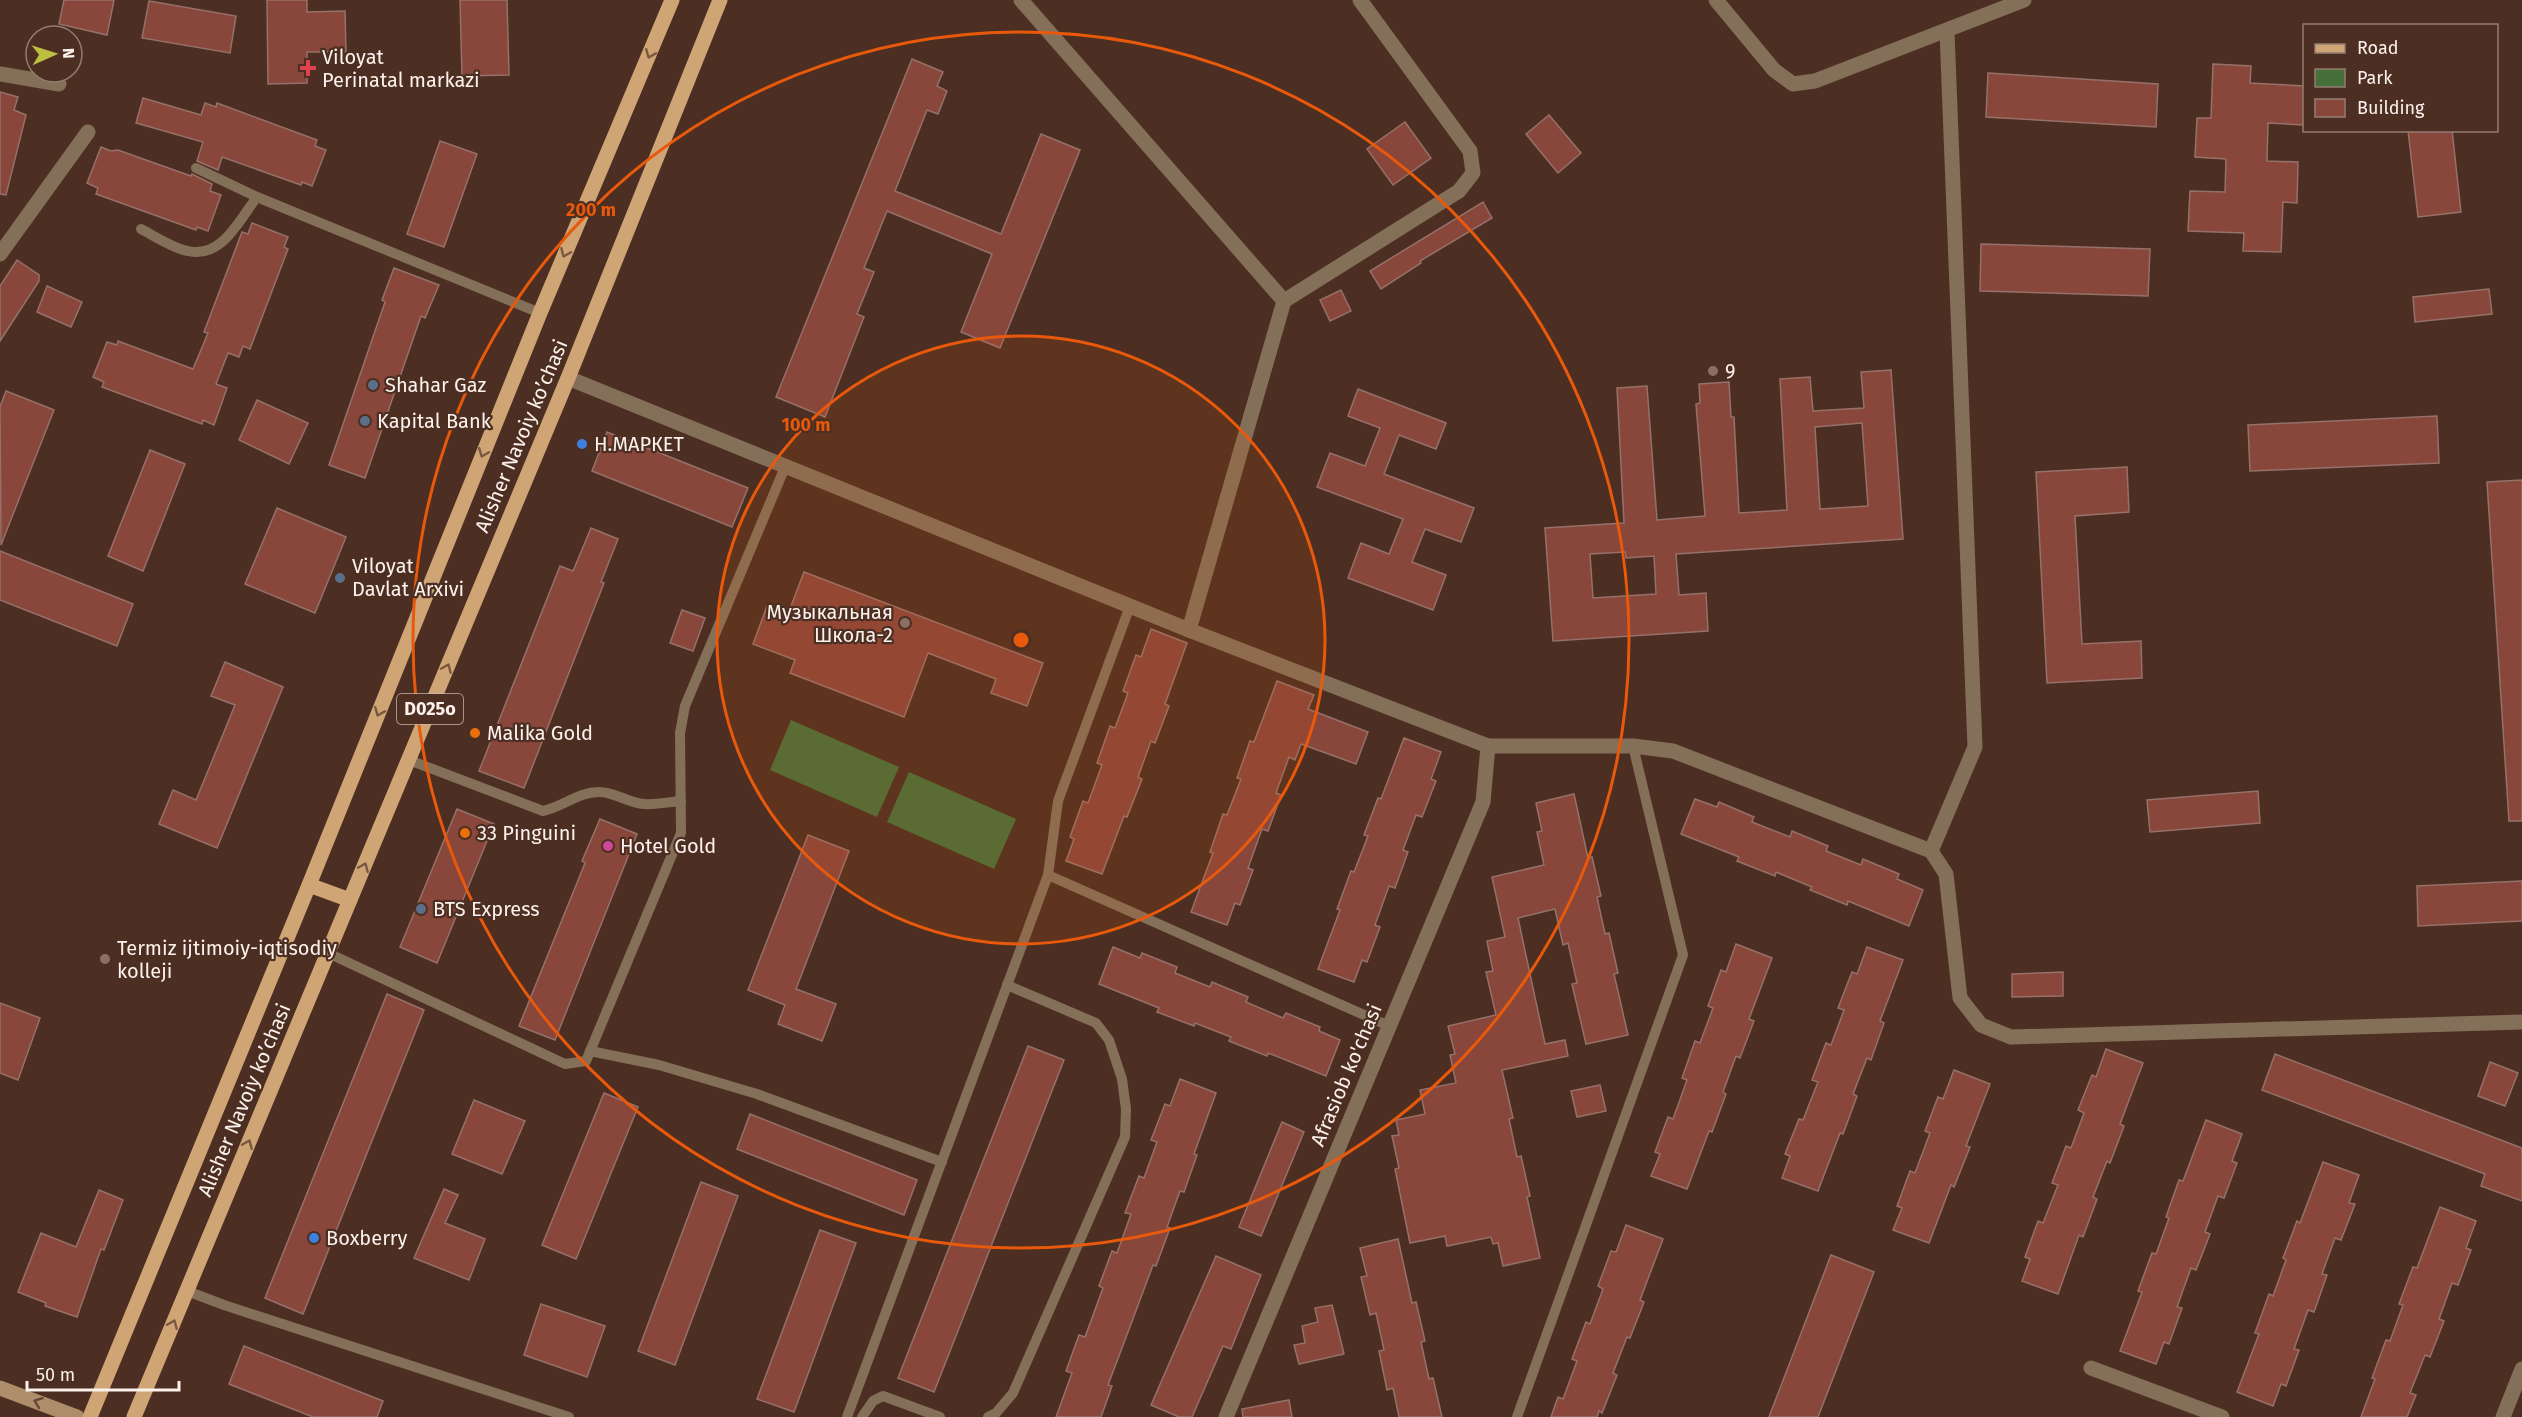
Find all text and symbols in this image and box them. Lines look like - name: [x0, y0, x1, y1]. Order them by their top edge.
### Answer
- north arrow: [24, 24, 84, 84]
- legend: [2303, 24, 2498, 132]
- text: Road: [2357, 37, 2399, 59]
- place label: Viloyat Perinatal markazi: [322, 45, 480, 92]
- text: N: [59, 47, 78, 59]
- one-way arrow: [645, 48, 657, 59]
- marker: Viloyat Perinatal markazi: [299, 59, 317, 77]
- text: Park: [2357, 67, 2393, 89]
- text: Building: [2357, 97, 2425, 119]
- text: 200 m: [566, 199, 616, 221]
- one-way arrow: [560, 247, 572, 258]
- street label: Alisher Navoiy ko’chasi: [469, 336, 573, 536]
- place label: 9: [1725, 359, 1736, 383]
- marker: 9: [1706, 364, 1720, 378]
- place label: Shahar Gaz: [385, 373, 487, 397]
- marker: Shahar Gaz: [366, 378, 380, 392]
- place label: Kapital Bank: [377, 409, 492, 433]
- marker: Kapital Bank: [358, 414, 372, 428]
- text: 100 m: [782, 414, 830, 436]
- place label: Н.МАРКЕТ: [594, 432, 685, 456]
- marker: Н.МАРКЕТ: [575, 437, 589, 451]
- one-way arrow: [478, 447, 490, 458]
- place label: Viloyat Davlat Arxivi: [352, 554, 464, 601]
- marker: Viloyat Davlat Arxivi: [333, 571, 347, 585]
- place label: Музыкальная Школа-2: [767, 600, 893, 647]
- marker: Музыкальная Школа-2: [898, 616, 912, 630]
- centre of rings: [1011, 630, 1031, 650]
- one-way arrow: [440, 663, 452, 674]
- road number: D025o: [397, 694, 463, 724]
- one-way arrow: [374, 705, 386, 716]
- place label: Malika Gold: [487, 721, 593, 745]
- marker: Malika Gold: [468, 726, 482, 740]
- place label: 33 Pinguini: [477, 821, 576, 845]
- marker: 33 Pinguini: [458, 826, 472, 840]
- place label: Hotel Gold: [620, 834, 716, 858]
- marker: Hotel Gold: [601, 839, 615, 853]
- one-way arrow: [357, 863, 369, 874]
- place label: BTS Express: [433, 897, 540, 921]
- marker: BTS Express: [414, 902, 428, 916]
- place label: Termiz ijtimoiy-iqtisodiy kolleji: [117, 936, 337, 983]
- marker: Termiz ijtimoiy-iqtisodiy kolleji: [98, 952, 112, 966]
- street label: Alisher Navoiy ko’chasi: [192, 1000, 296, 1200]
- street label: Afrasiob ko'chasi: [1305, 1000, 1387, 1150]
- one-way arrow: [241, 1140, 253, 1151]
- place label: Boxberry: [326, 1226, 408, 1250]
- marker: Boxberry: [307, 1231, 321, 1245]
- one-way arrow: [166, 1320, 178, 1331]
- scale bar: [27, 1354, 178, 1392]
- text: 50 m: [36, 1364, 75, 1386]
- one-way arrow: [33, 1397, 44, 1410]

